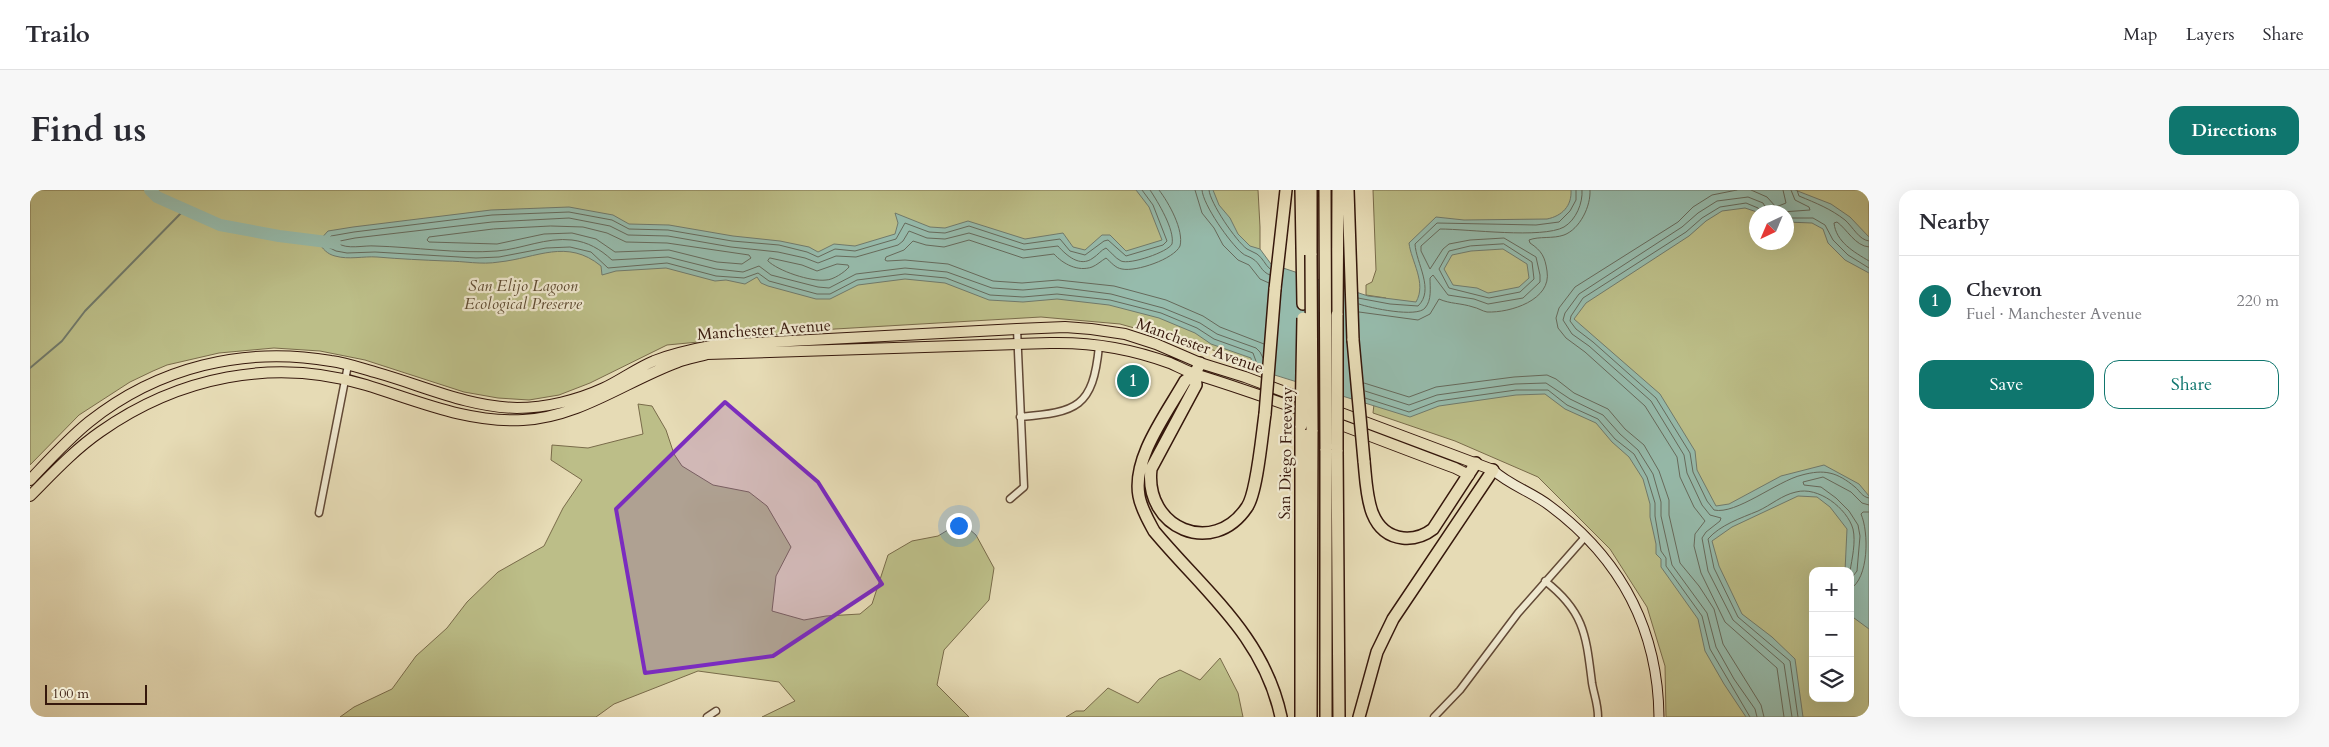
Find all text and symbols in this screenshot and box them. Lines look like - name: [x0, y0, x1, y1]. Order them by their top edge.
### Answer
- text: Trailo: [25, 18, 90, 51]
- text: Map: [2123, 22, 2158, 47]
- text: Layers: [2186, 22, 2235, 47]
- text: Share: [2263, 22, 2304, 47]
- text: Find us: [30, 106, 146, 154]
- button: Directions: [2169, 106, 2299, 155]
- north arrow: [1749, 205, 1794, 250]
- text: Nearby: [1919, 208, 1990, 237]
- park label: San Elijo Lagoon Ecological Preserve: [464, 275, 583, 315]
- text: Chevron: [1966, 277, 2042, 303]
- text: 1: [1931, 290, 1939, 312]
- text: 220 m: [2237, 290, 2279, 312]
- text: Fuel · Manchester Avenue: [1966, 303, 2142, 325]
- street label: Manchester Avenue: [1133, 313, 1266, 379]
- street label: Manchester Avenue: [696, 314, 832, 346]
- button: Save: [1919, 360, 2094, 409]
- button: Share: [2104, 360, 2279, 409]
- pin: 1: [1117, 362, 1149, 400]
- street label: San Diego Freeway: [1274, 386, 1298, 520]
- your location: [946, 513, 972, 539]
- map controls: [1809, 567, 1854, 702]
- button: +: [1809, 567, 1854, 612]
- button: −: [1809, 612, 1854, 657]
- button: layers: [1809, 657, 1854, 702]
- scale bar: [45, 682, 148, 705]
- text: 100 m: [52, 684, 89, 703]

